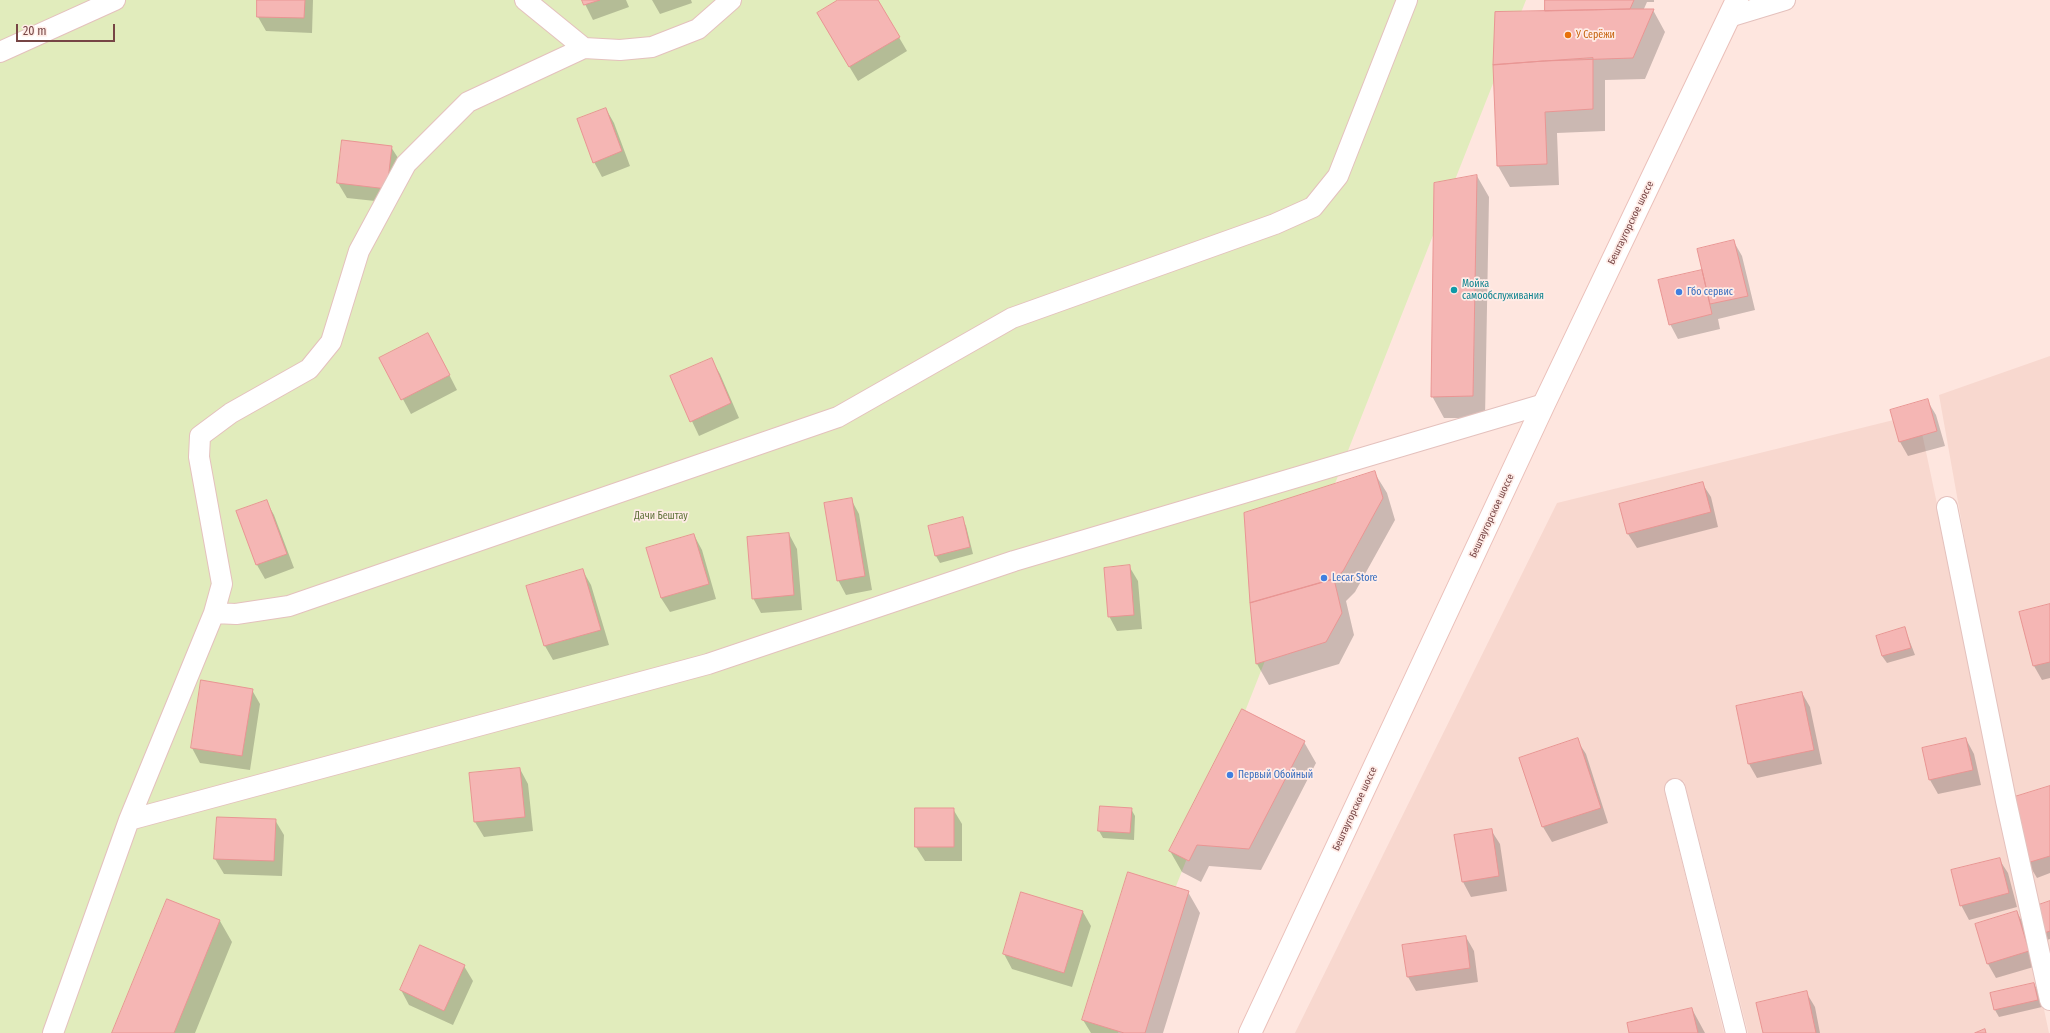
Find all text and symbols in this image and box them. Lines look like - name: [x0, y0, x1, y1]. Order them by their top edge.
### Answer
- scale bar: [18, 16, 117, 42]
- text: 20 m: [23, 24, 47, 38]
- place label: У Серёжи: [1576, 29, 1615, 41]
- marker: У Серёжи: [1563, 30, 1573, 40]
- street label: Бештаугорское шоссе: [1606, 179, 1656, 267]
- place label: Мойка самообслуживания: [1462, 278, 1544, 302]
- marker: Мойка самообслуживания: [1449, 285, 1459, 295]
- place label: Гбо cервис: [1687, 286, 1733, 298]
- marker: Гбо cервис: [1674, 287, 1684, 297]
- street label: Бештаугорское шоссе: [1467, 472, 1517, 560]
- park label: Дачи Бештау: [634, 510, 688, 522]
- place label: Lecar Store: [1332, 572, 1378, 584]
- marker: Lecar Store: [1319, 573, 1329, 583]
- street label: Бештаугорское шоссе: [1330, 765, 1380, 853]
- place label: Первый Обойный: [1238, 769, 1313, 781]
- marker: Первый Обойный: [1225, 770, 1235, 780]

